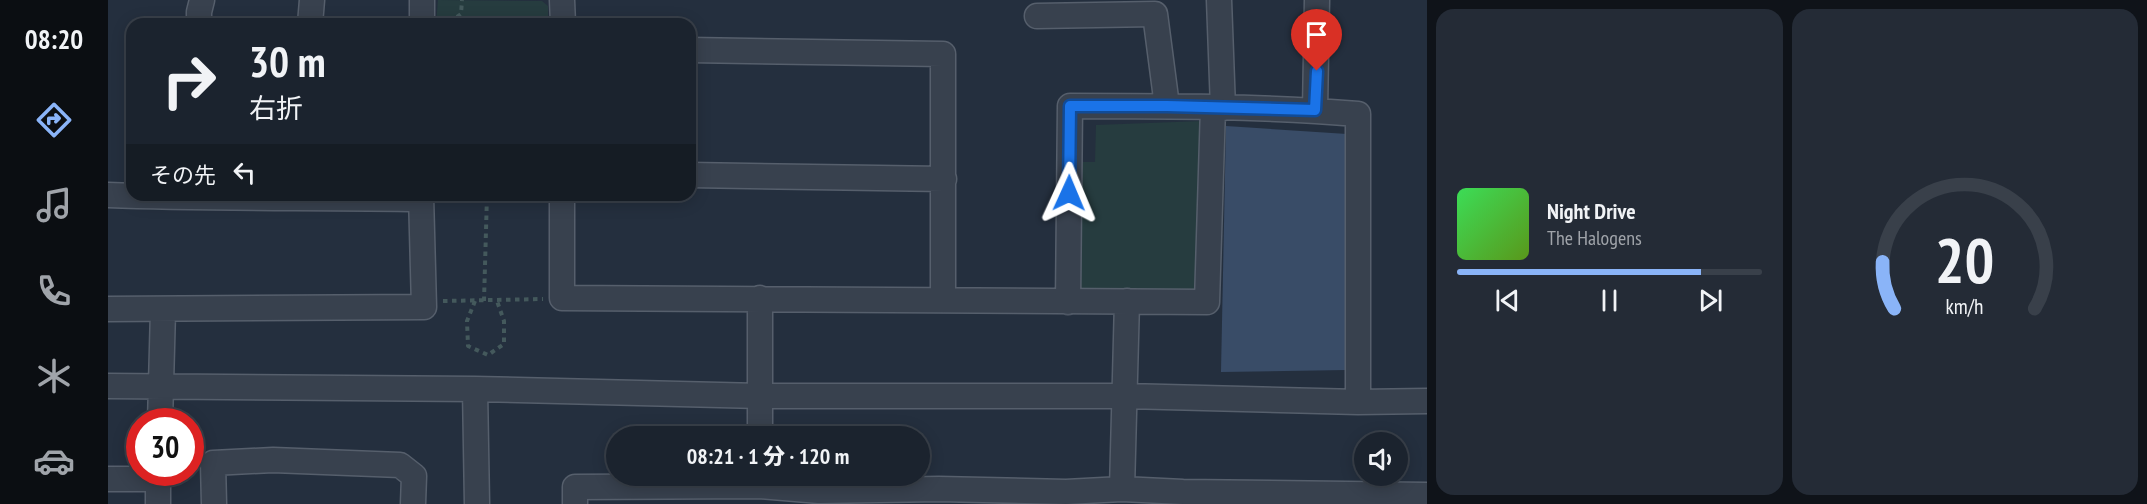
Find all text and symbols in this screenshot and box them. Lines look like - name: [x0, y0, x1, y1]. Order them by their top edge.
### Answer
- pin: [1291, 9, 1342, 71]
- icon: arrive: [1300, 18, 1333, 51]
- text: 08:20: [25, 22, 83, 56]
- text: 30 m: [249, 34, 326, 89]
- icon: right: [150, 42, 228, 120]
- text: 右折: [249, 91, 303, 125]
- icon: directions: [33, 99, 75, 141]
- icon: left: [228, 156, 261, 189]
- text: その先: [150, 161, 216, 189]
- position arrow: [1037, 161, 1101, 225]
- icon: music: [33, 184, 75, 226]
- text: Night Drive: [1547, 197, 1636, 225]
- text: 20: [1935, 219, 1995, 300]
- text: The Halogens: [1547, 225, 1642, 251]
- icon: phone: [33, 270, 75, 312]
- icon: previous: [1491, 284, 1524, 317]
- icon: pause: [1593, 284, 1626, 317]
- icon: next: [1694, 284, 1727, 317]
- text: km/h: [1946, 292, 1984, 320]
- icon: climate: [33, 355, 75, 397]
- speed limit sign: 30: [126, 408, 204, 486]
- map controls: [1354, 432, 1408, 486]
- button: sound: [1354, 432, 1408, 486]
- icon: car: [33, 440, 75, 482]
- text: 08:21 · 1 分 · 120 m: [687, 442, 849, 470]

